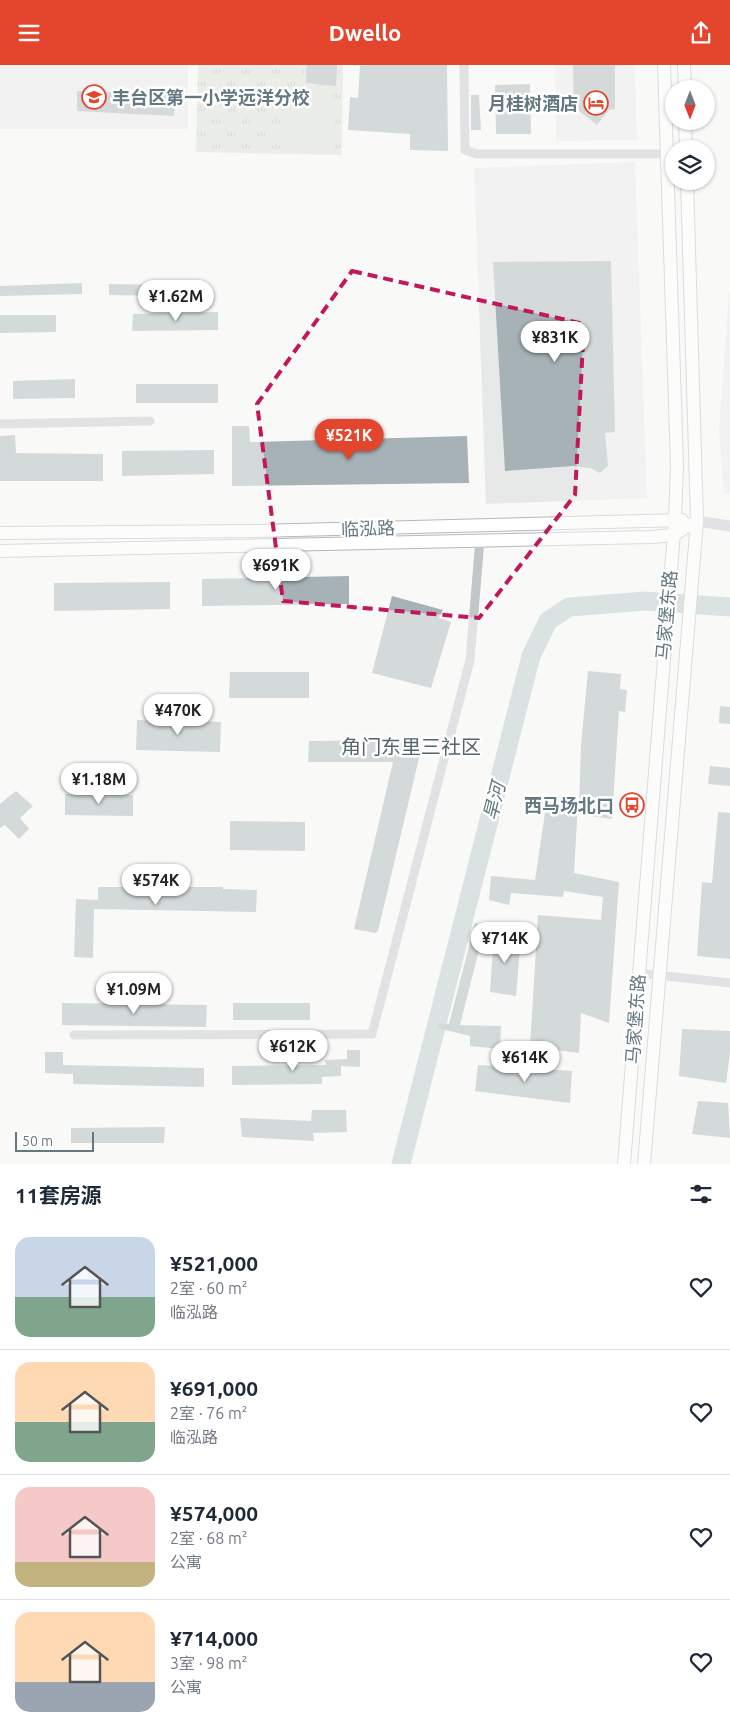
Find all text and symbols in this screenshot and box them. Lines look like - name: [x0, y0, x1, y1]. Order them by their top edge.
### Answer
- icon: menu: [15, 19, 43, 47]
- icon: share: [687, 19, 715, 47]
- text: Dwello: [329, 20, 401, 45]
- north arrow: [665, 80, 715, 130]
- map controls: [665, 80, 715, 190]
- school or university icon: 丰台区第一小学远洋分校: [81, 84, 107, 110]
- place label: 丰台区第一小学远洋分校: [112, 87, 310, 107]
- hotel icon: 月桂树酒店: [583, 90, 609, 116]
- place label: 月桂树酒店: [488, 93, 578, 113]
- button: layers: [665, 140, 715, 190]
- pin: ¥1.62M: [135, 279, 217, 322]
- text: ¥1.62M: [149, 287, 203, 305]
- pin: ¥831K: [520, 321, 590, 363]
- text: ¥831K: [532, 328, 578, 346]
- pin: ¥521K: [314, 419, 384, 461]
- text: ¥521K: [326, 426, 372, 444]
- street label: 临泓路: [341, 517, 395, 539]
- pin: ¥691K: [241, 549, 311, 591]
- text: ¥691K: [253, 556, 299, 574]
- street label: 马家堡东路: [652, 569, 680, 661]
- pin: ¥470K: [143, 693, 213, 736]
- text: ¥470K: [155, 701, 201, 719]
- district label: 角门东里三社区: [341, 735, 481, 758]
- pin: ¥1.18M: [58, 763, 140, 805]
- text: ¥1.18M: [72, 770, 126, 788]
- water label: 旱河: [479, 776, 510, 822]
- bus stop icon: 西马场北口: [619, 792, 645, 818]
- place label: 西马场北口: [524, 795, 614, 815]
- pin: ¥574K: [121, 863, 191, 906]
- text: ¥574K: [133, 871, 179, 889]
- pin: ¥714K: [470, 921, 540, 964]
- text: ¥714K: [482, 929, 528, 947]
- pin: ¥1.09M: [93, 973, 175, 1015]
- street label: 马家堡东路: [622, 973, 648, 1065]
- text: ¥1.09M: [107, 980, 161, 998]
- pin: ¥612K: [258, 1029, 328, 1072]
- text: ¥612K: [270, 1037, 316, 1055]
- pin: ¥614K: [490, 1041, 560, 1083]
- text: ¥614K: [502, 1048, 548, 1066]
- scale bar: [15, 1129, 94, 1152]
- text: 50 m: [22, 1133, 53, 1149]
- icon: filters: [687, 1180, 715, 1208]
- text: 11套房源: [15, 1183, 102, 1207]
- text: ¥521,000: [170, 1251, 258, 1275]
- icon: home: [55, 1257, 115, 1317]
- icon: heart: [687, 1273, 715, 1301]
- text: 2室 · 60 m²: [170, 1279, 248, 1297]
- text: 临泓路: [170, 1303, 218, 1321]
- text: ¥691,000: [170, 1376, 258, 1400]
- icon: home: [55, 1382, 115, 1442]
- icon: heart: [687, 1398, 715, 1426]
- text: 2室 · 76 m²: [170, 1404, 248, 1422]
- text: 临泓路: [170, 1428, 218, 1446]
- text: ¥574,000: [170, 1501, 258, 1525]
- icon: home: [55, 1507, 115, 1567]
- icon: heart: [687, 1523, 715, 1551]
- text: 2室 · 68 m²: [170, 1529, 248, 1547]
- text: 公寓: [170, 1553, 202, 1571]
- text: ¥714,000: [170, 1626, 258, 1650]
- icon: home: [55, 1632, 115, 1692]
- icon: heart: [687, 1648, 715, 1676]
- text: 3室 · 98 m²: [170, 1654, 248, 1672]
- text: 公寓: [170, 1678, 202, 1696]

